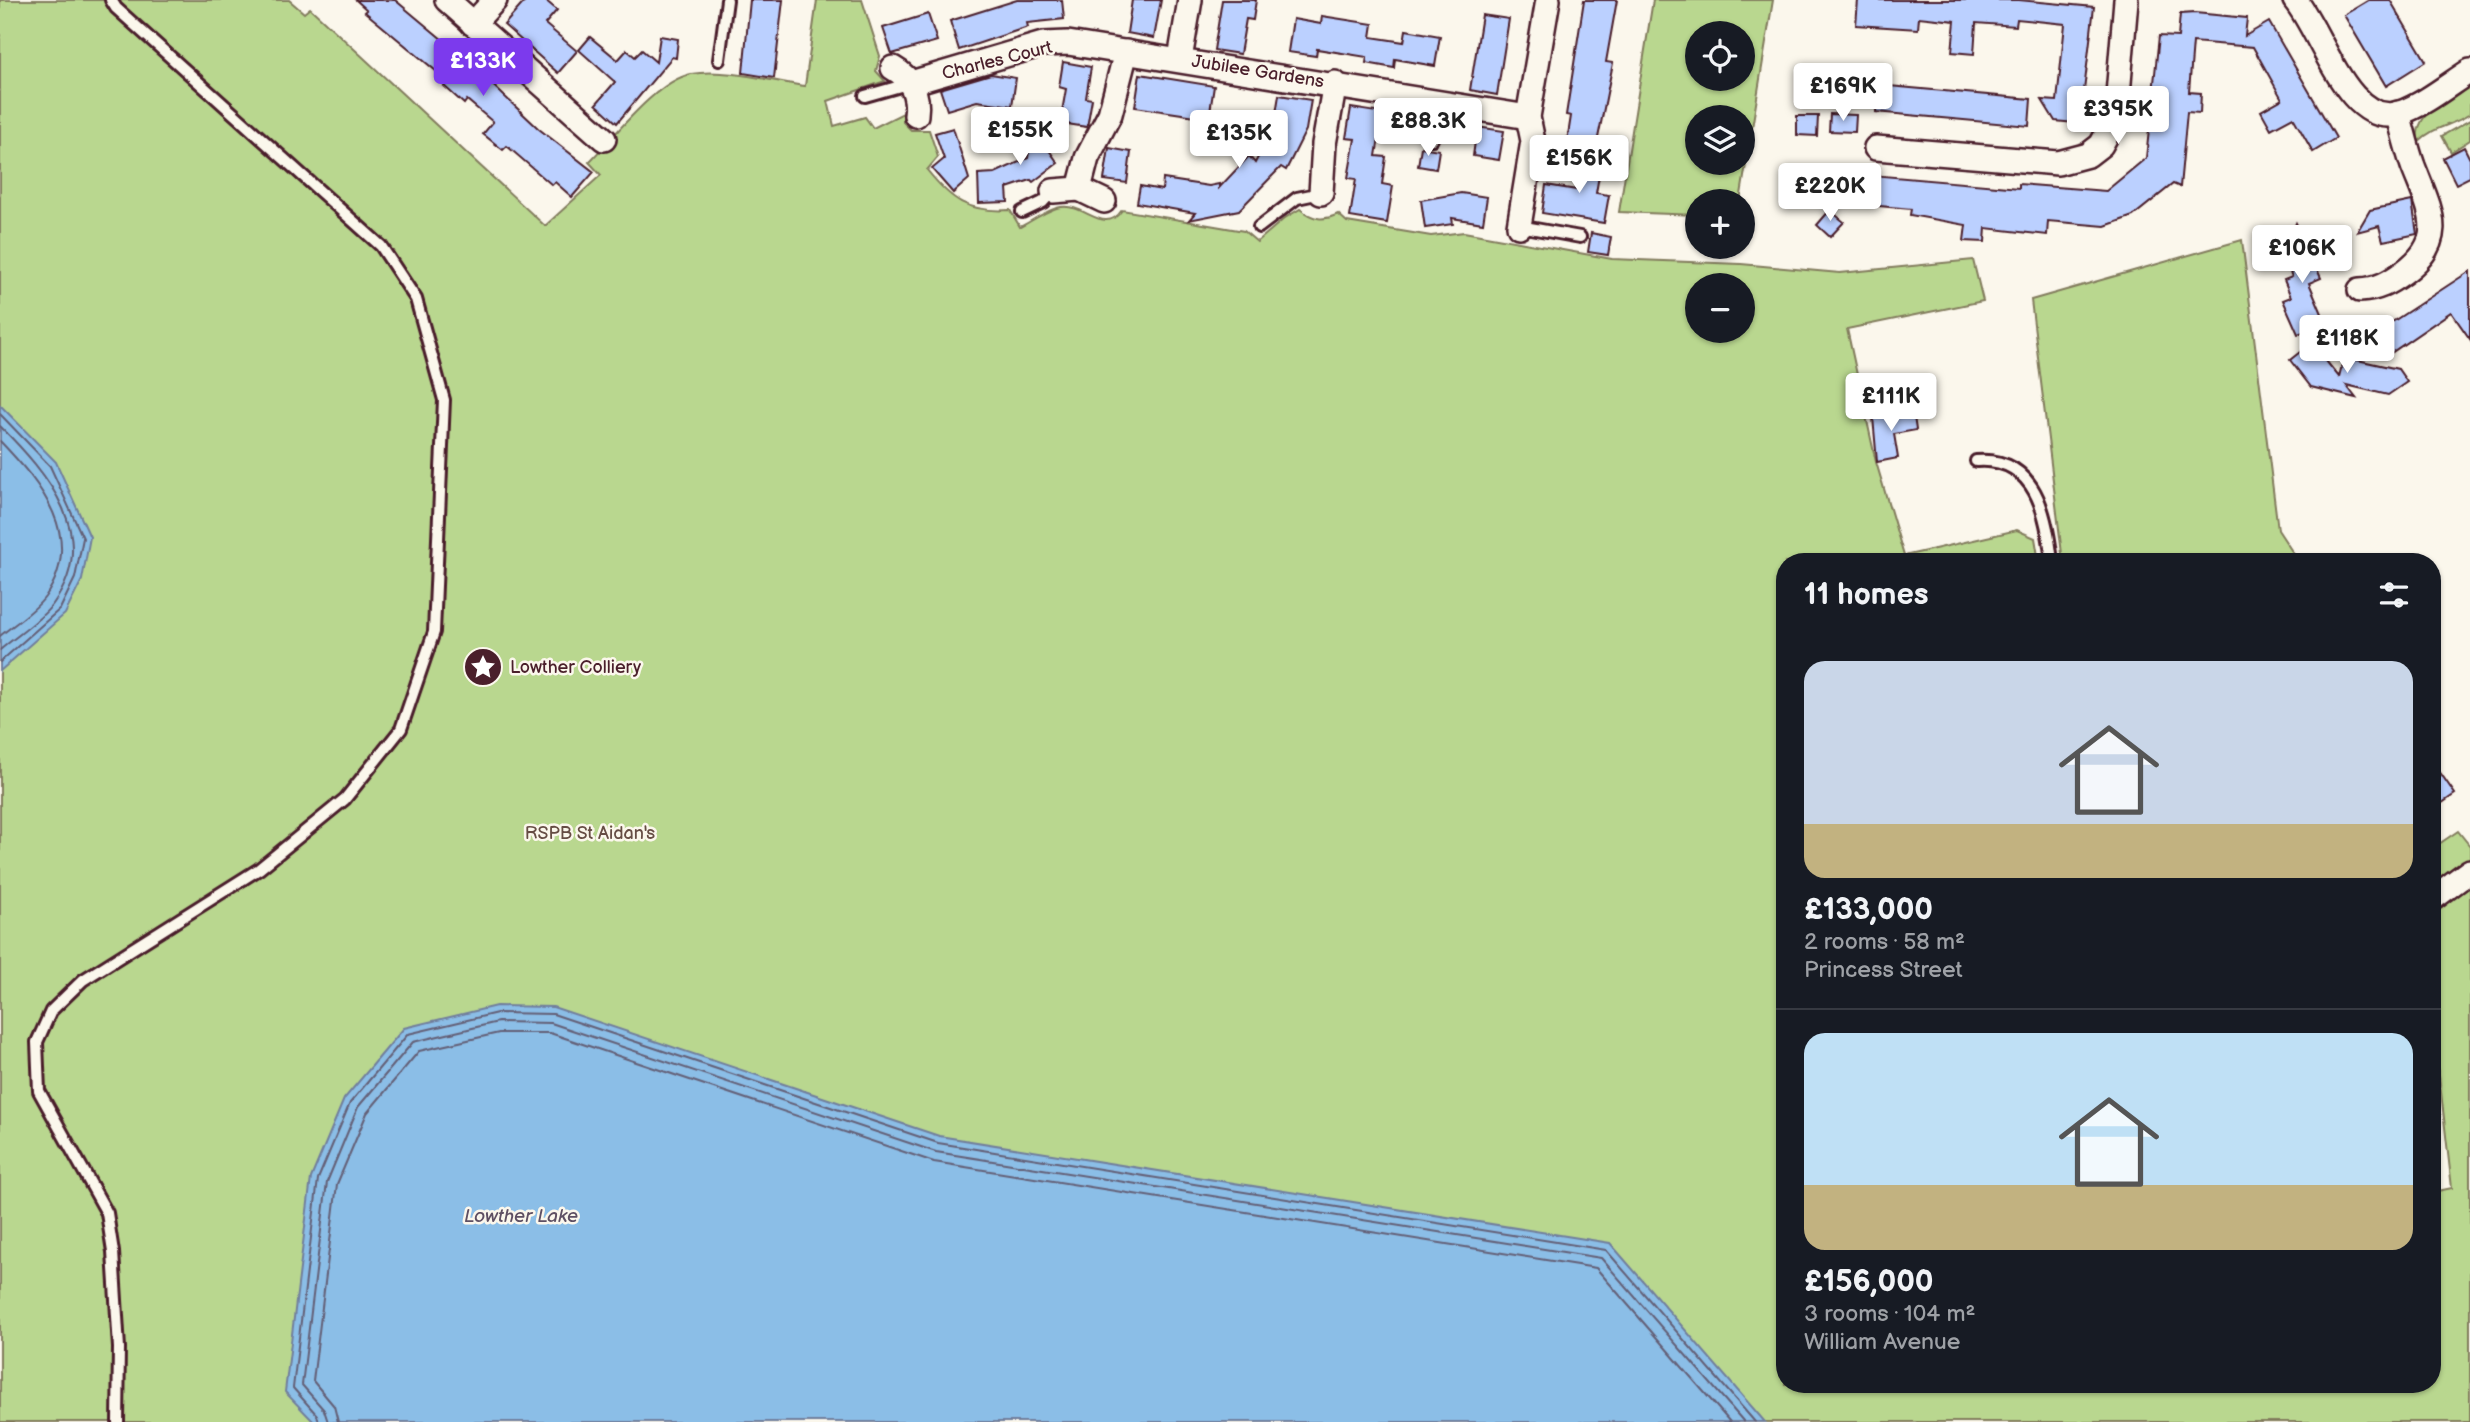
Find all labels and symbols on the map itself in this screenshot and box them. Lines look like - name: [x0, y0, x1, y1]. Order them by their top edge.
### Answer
- street label: Charles Court: [940, 37, 1055, 84]
- pin: £133K: [434, 38, 532, 98]
- street label: Jubilee Gardens: [1190, 51, 1326, 92]
- pin: £169K: [1794, 64, 1892, 123]
- pin: £395K: [2069, 86, 2167, 146]
- pin: £88.3K: [1371, 99, 1485, 158]
- pin: £155K: [971, 108, 1069, 167]
- pin: £135K: [1190, 110, 1288, 170]
- pin: £156K: [1530, 136, 1628, 195]
- pin: £220K: [1781, 164, 1879, 223]
- pin: £106K: [2253, 226, 2351, 285]
- pin: £118K: [2298, 316, 2396, 375]
- pin: £111K: [1842, 374, 1940, 433]
- place icon: Lowther Colliery: [462, 646, 504, 688]
- place label: Lowther Colliery: [510, 657, 642, 678]
- park label: RSPB St Aidan's: [525, 823, 655, 844]
- water label: Lowther Lake: [464, 1205, 578, 1228]

